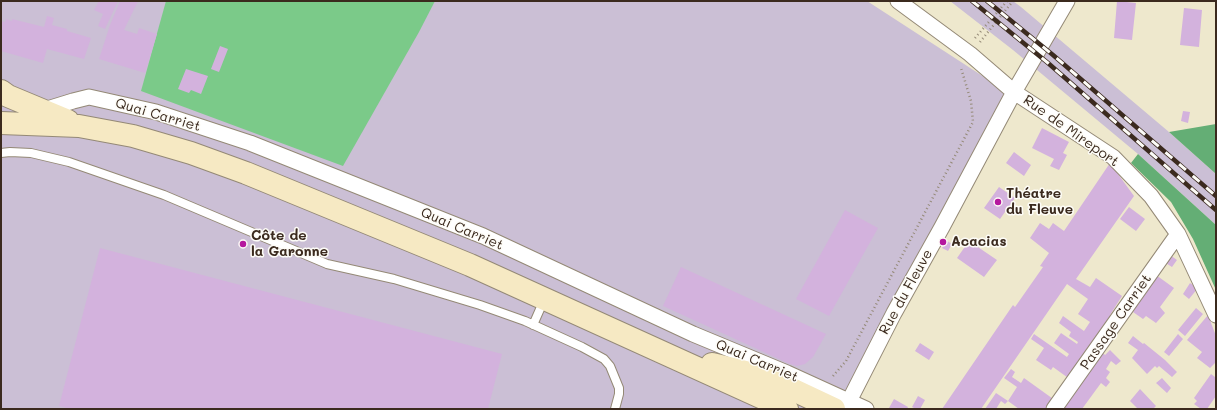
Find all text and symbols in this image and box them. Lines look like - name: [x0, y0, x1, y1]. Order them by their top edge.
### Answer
- street label: Rue de Mireport: [1020, 92, 1122, 170]
- street label: Quai Carriet: [113, 95, 203, 135]
- place label: Théatre du Fleuve: [1006, 186, 1073, 218]
- marker: Théatre du Fleuve: [993, 197, 1003, 207]
- street label: Quai Carriet: [418, 204, 506, 254]
- place label: Côte de la Garonne: [251, 228, 328, 260]
- place label: Acacias: [951, 234, 1006, 250]
- marker: Acacias: [938, 237, 948, 247]
- marker: Côte de la Garonne: [238, 239, 248, 249]
- street label: Rue du Fleuve: [876, 247, 936, 337]
- street label: Passage Carriet: [1077, 271, 1155, 373]
- street label: Quai Carriet: [713, 336, 801, 386]

